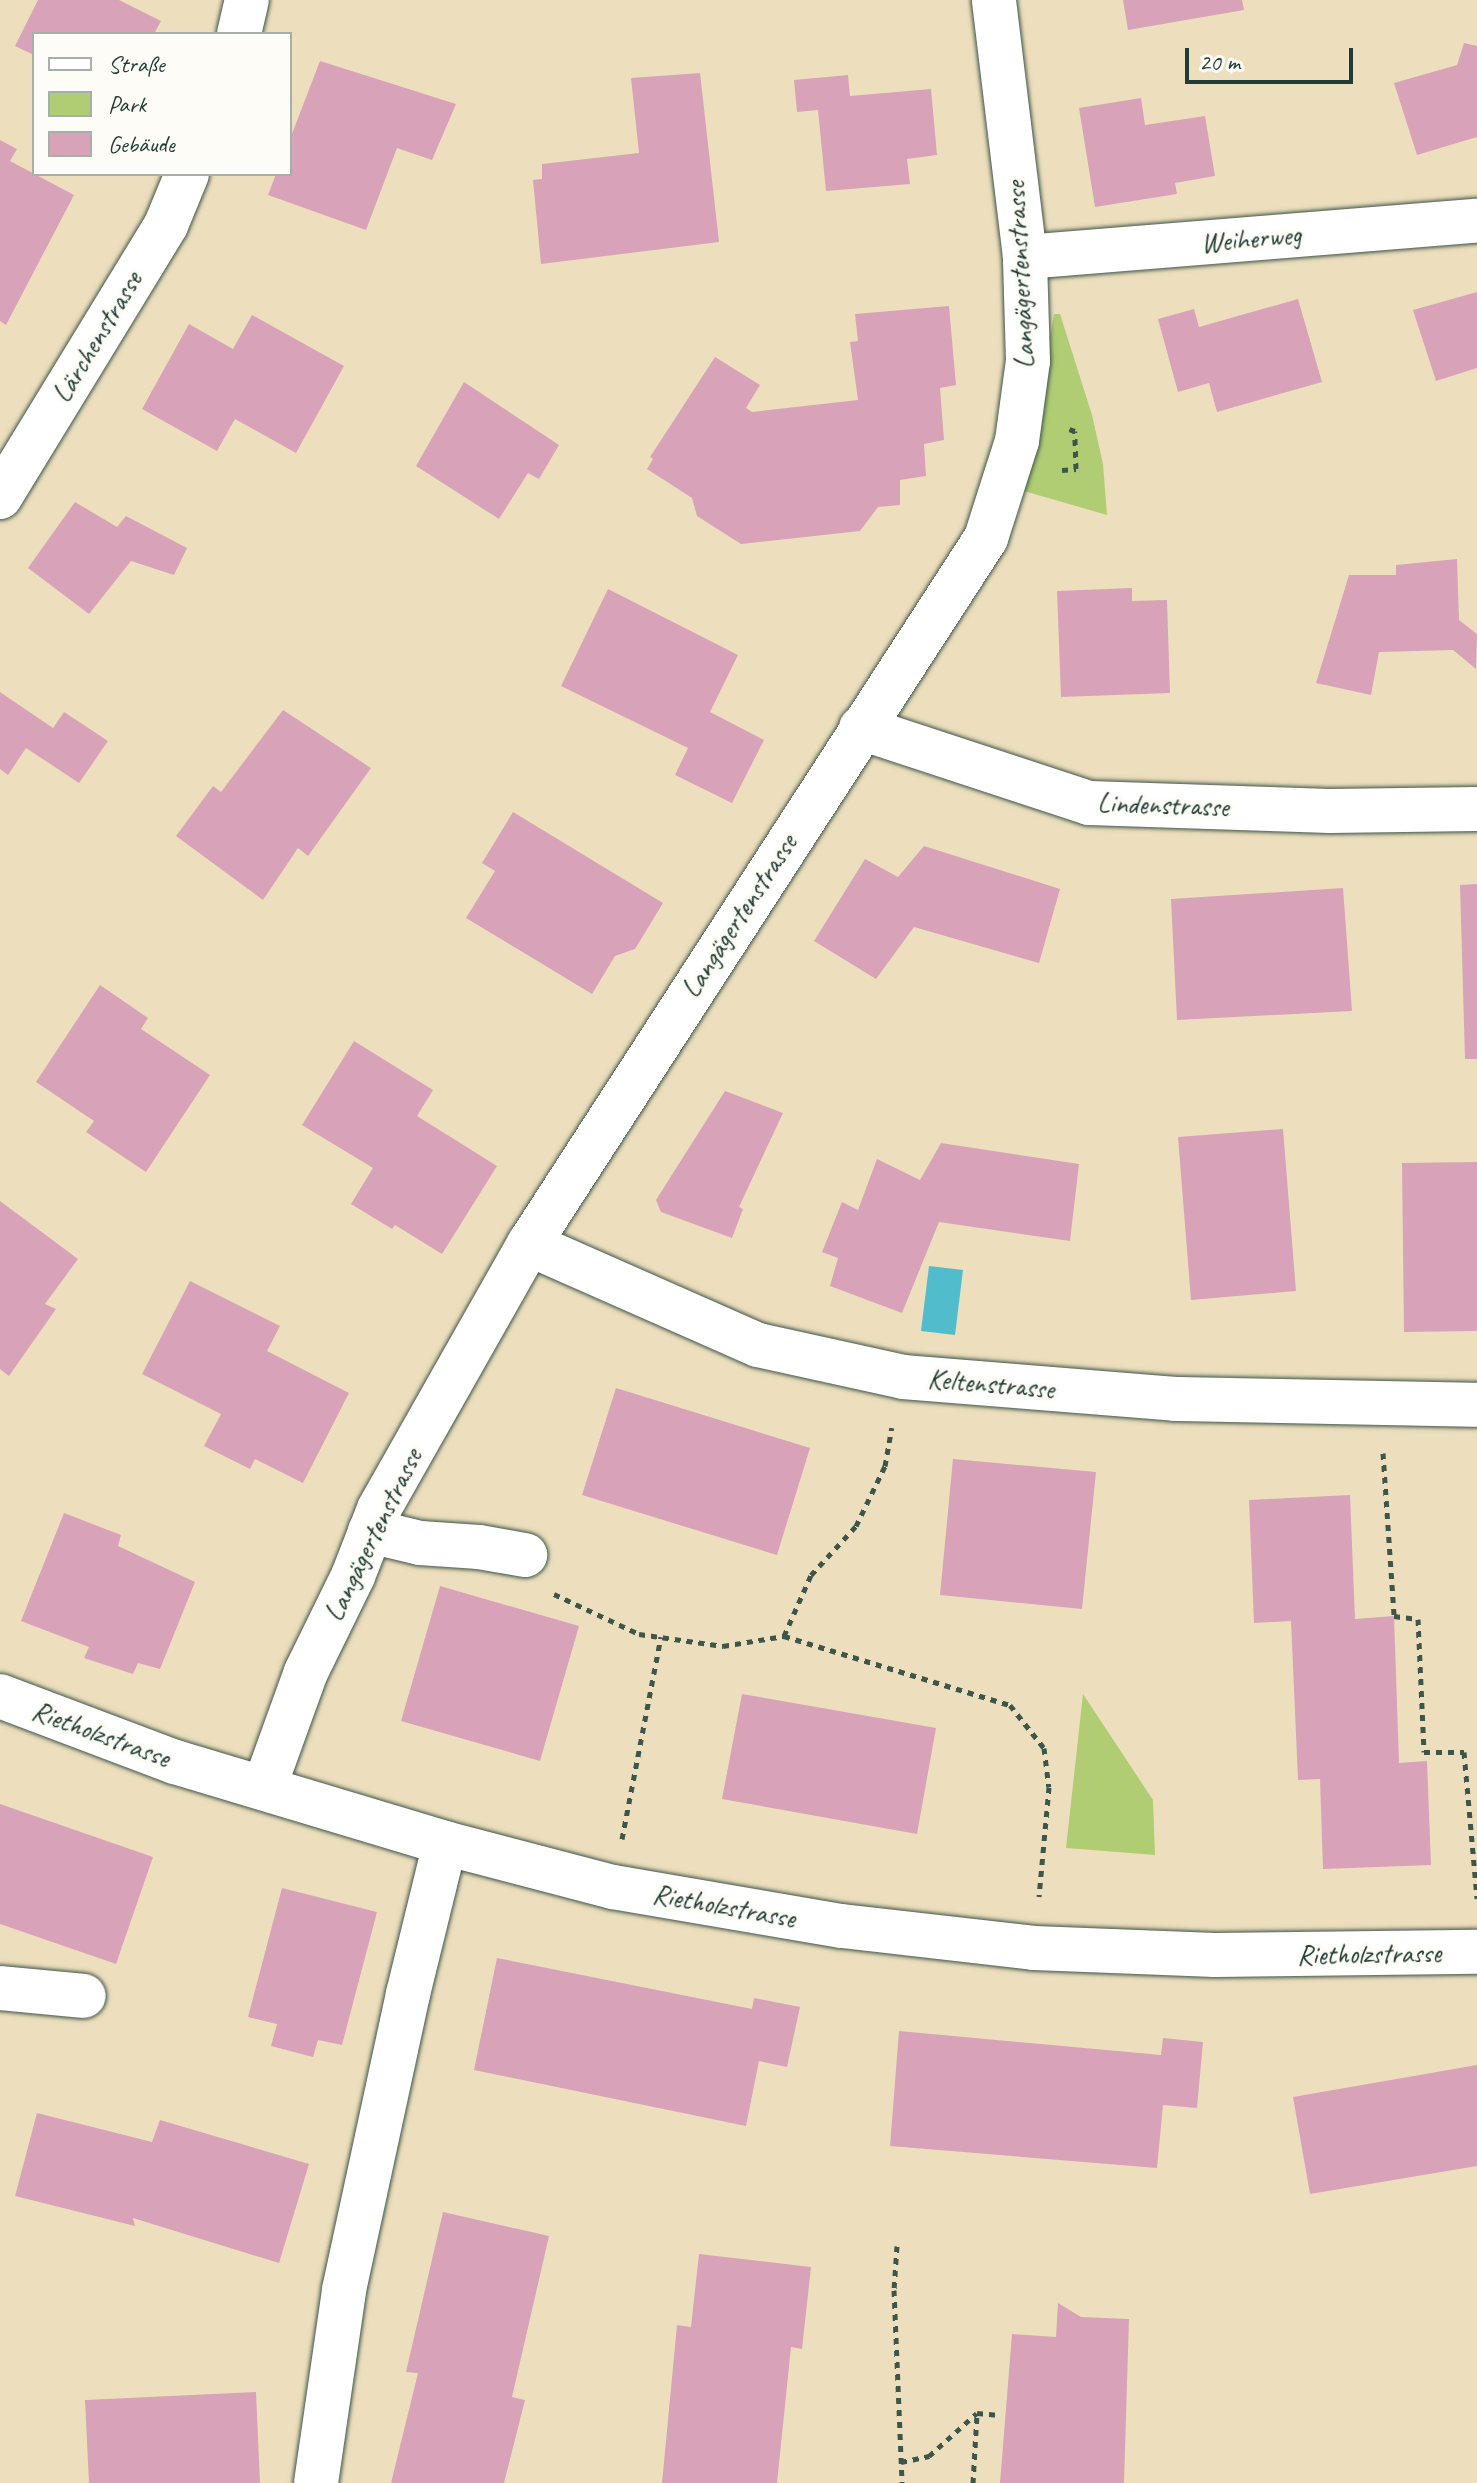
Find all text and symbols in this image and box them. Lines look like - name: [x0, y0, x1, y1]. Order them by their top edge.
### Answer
- legend: [32, 32, 292, 176]
- scale bar: [1189, 32, 1357, 82]
- text: 20 m: [1199, 47, 1240, 77]
- text: Straße: [108, 49, 165, 79]
- text: Park: [108, 89, 146, 119]
- text: Gebäude: [108, 129, 175, 159]
- street label: Langägertenstrasse: [998, 180, 1042, 370]
- street label: Weiherweg: [1199, 218, 1303, 260]
- street label: Lärchenstrasse: [45, 265, 149, 409]
- street label: Lindenstrasse: [1097, 786, 1229, 824]
- street label: Langägertenstrasse: [674, 828, 804, 1004]
- street label: Keltenstrasse: [927, 1362, 1055, 1406]
- street label: Langägertenstrasse: [317, 1443, 429, 1627]
- street label: Rietholzstrasse: [28, 1694, 174, 1774]
- street label: Rietholzstrasse: [650, 1877, 798, 1935]
- street label: Rietholzstrasse: [1297, 1936, 1441, 1972]

